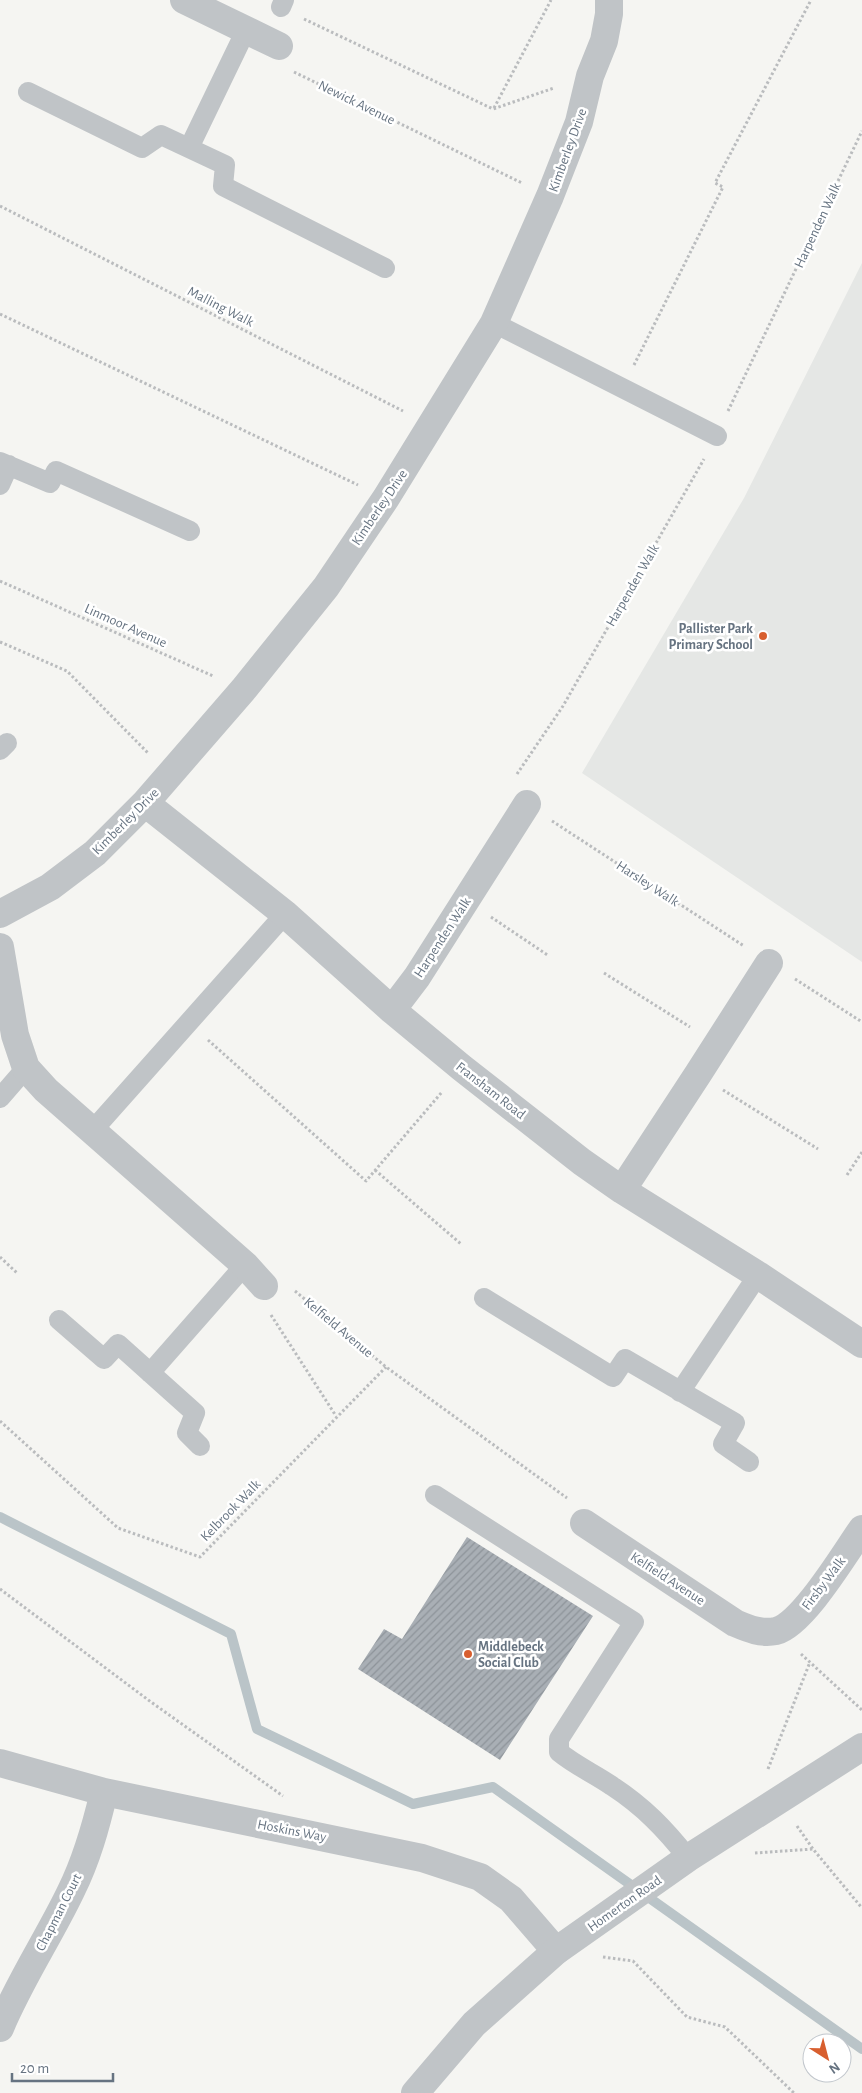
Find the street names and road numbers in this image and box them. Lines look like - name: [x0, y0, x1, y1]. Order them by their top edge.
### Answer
- street label: Newick Avenue: [316, 78, 397, 127]
- street label: Kimberley Drive: [546, 107, 590, 194]
- street label: Harpenden Walk: [792, 180, 844, 270]
- street label: Malling Walk: [185, 284, 256, 330]
- street label: Kimberley Drive: [349, 467, 410, 548]
- street label: Harpenden Walk: [604, 542, 662, 629]
- street label: Linmoor Avenue: [82, 601, 169, 650]
- street label: Kimberley Drive: [90, 786, 162, 858]
- street label: Harsley Walk: [614, 858, 682, 910]
- street label: Harpenden Walk: [412, 895, 474, 980]
- street label: Fransham Road: [453, 1060, 528, 1122]
- street label: Kelfield Avenue: [301, 1295, 376, 1361]
- street label: Kelbrook Walk: [198, 1477, 264, 1544]
- street label: Kelfield Avenue: [628, 1550, 707, 1608]
- street label: Firsby Walk: [799, 1554, 849, 1613]
- street label: Hoskins Way: [256, 1817, 327, 1845]
- street label: Chapman Court: [33, 1871, 85, 1953]
- street label: Homerton Road: [585, 1873, 664, 1934]

